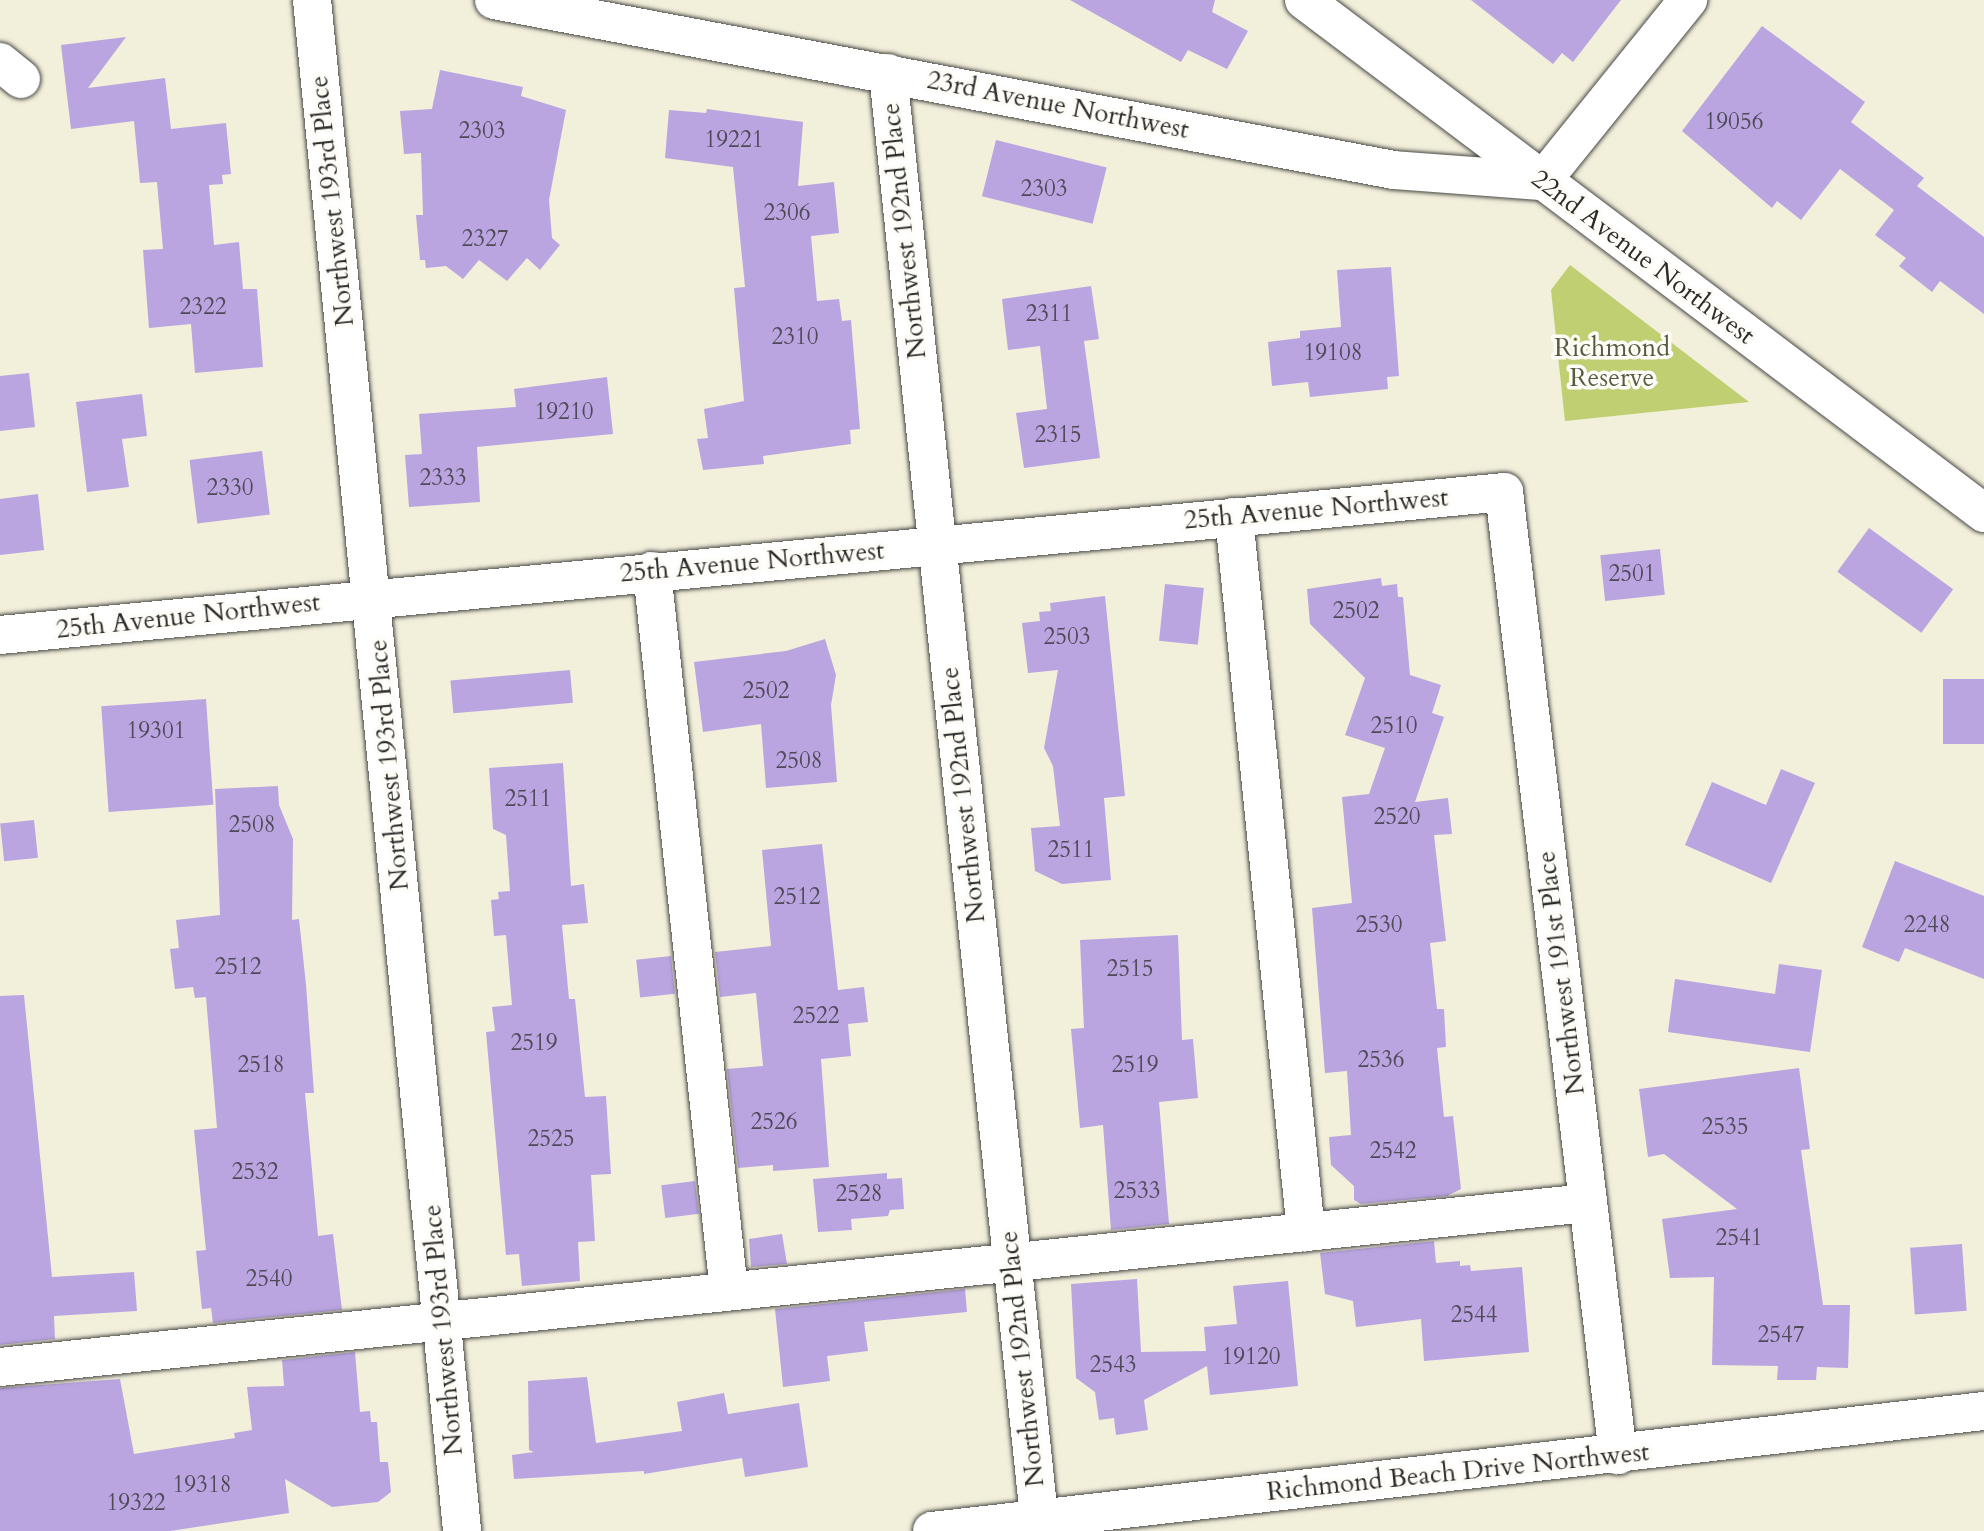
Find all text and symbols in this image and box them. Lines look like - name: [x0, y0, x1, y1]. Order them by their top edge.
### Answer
- street label: 23rd Avenue Northwest: [924, 64, 1192, 146]
- street label: Northwest 193rd Place: [303, 74, 361, 328]
- street label: Northwest 192nd Place: [875, 101, 933, 361]
- house number: 19056: [1705, 108, 1763, 136]
- house number: 2303: [458, 117, 506, 145]
- house number: 19221: [705, 126, 763, 154]
- street label: 22nd Avenue Northwest: [1525, 163, 1761, 351]
- house number: 2303: [1020, 175, 1068, 203]
- house number: 2306: [763, 199, 811, 227]
- house number: 2327: [461, 225, 509, 253]
- house number: 2322: [179, 293, 227, 321]
- house number: 2311: [1025, 300, 1073, 328]
- house number: 2310: [771, 323, 819, 351]
- park label: Richmond Reserve: [1554, 332, 1670, 394]
- house number: 19108: [1304, 339, 1362, 367]
- house number: 19210: [535, 398, 593, 426]
- house number: 2315: [1034, 421, 1082, 449]
- house number: 2333: [419, 464, 467, 492]
- house number: 2330: [206, 474, 254, 502]
- street label: 25th Avenue Northwest: [1183, 482, 1449, 536]
- street label: 25th Avenue Northwest: [619, 535, 885, 589]
- house number: 2501: [1608, 560, 1656, 588]
- street label: 25th Avenue Northwest: [55, 587, 321, 645]
- house number: 2502: [1332, 597, 1380, 625]
- house number: 2503: [1043, 623, 1091, 651]
- street label: Northwest 193rd Place: [362, 638, 416, 892]
- street label: Northwest 192nd Place: [934, 665, 992, 925]
- house number: 2502: [742, 677, 790, 705]
- house number: 2510: [1370, 712, 1418, 740]
- house number: 19301: [127, 717, 185, 745]
- house number: 2508: [775, 747, 823, 775]
- house number: 2511: [504, 785, 552, 813]
- house number: 2520: [1373, 803, 1421, 831]
- house number: 2508: [228, 811, 276, 839]
- house number: 2511: [1047, 836, 1095, 864]
- street label: Northwest 191st Place: [1531, 849, 1591, 1097]
- house number: 2512: [773, 883, 821, 911]
- house number: 2530: [1355, 911, 1403, 939]
- house number: 2248: [1903, 911, 1951, 939]
- house number: 2512: [214, 953, 262, 981]
- house number: 2515: [1106, 955, 1154, 983]
- house number: 2522: [792, 1002, 840, 1030]
- house number: 2519: [510, 1029, 558, 1057]
- house number: 2536: [1357, 1046, 1405, 1074]
- house number: 2518: [237, 1051, 285, 1079]
- house number: 2519: [1111, 1051, 1159, 1079]
- house number: 2526: [750, 1108, 798, 1136]
- house number: 2535: [1701, 1113, 1749, 1141]
- house number: 2525: [527, 1125, 575, 1153]
- house number: 2542: [1369, 1137, 1417, 1165]
- house number: 2532: [231, 1158, 279, 1186]
- house number: 2533: [1113, 1177, 1161, 1205]
- house number: 2528: [835, 1180, 883, 1208]
- street label: Northwest 193rd Place: [416, 1203, 470, 1457]
- house number: 2541: [1715, 1224, 1763, 1252]
- street label: Northwest 192nd Place: [993, 1229, 1051, 1489]
- house number: 2540: [245, 1265, 293, 1293]
- house number: 2544: [1450, 1301, 1498, 1329]
- house number: 2547: [1757, 1321, 1805, 1349]
- house number: 19120: [1222, 1343, 1280, 1371]
- house number: 2543: [1089, 1351, 1137, 1379]
- street label: Richmond Beach Drive Northwest: [1265, 1436, 1651, 1508]
- house number: 19318: [173, 1471, 231, 1499]
- house number: 19322: [107, 1489, 165, 1517]

